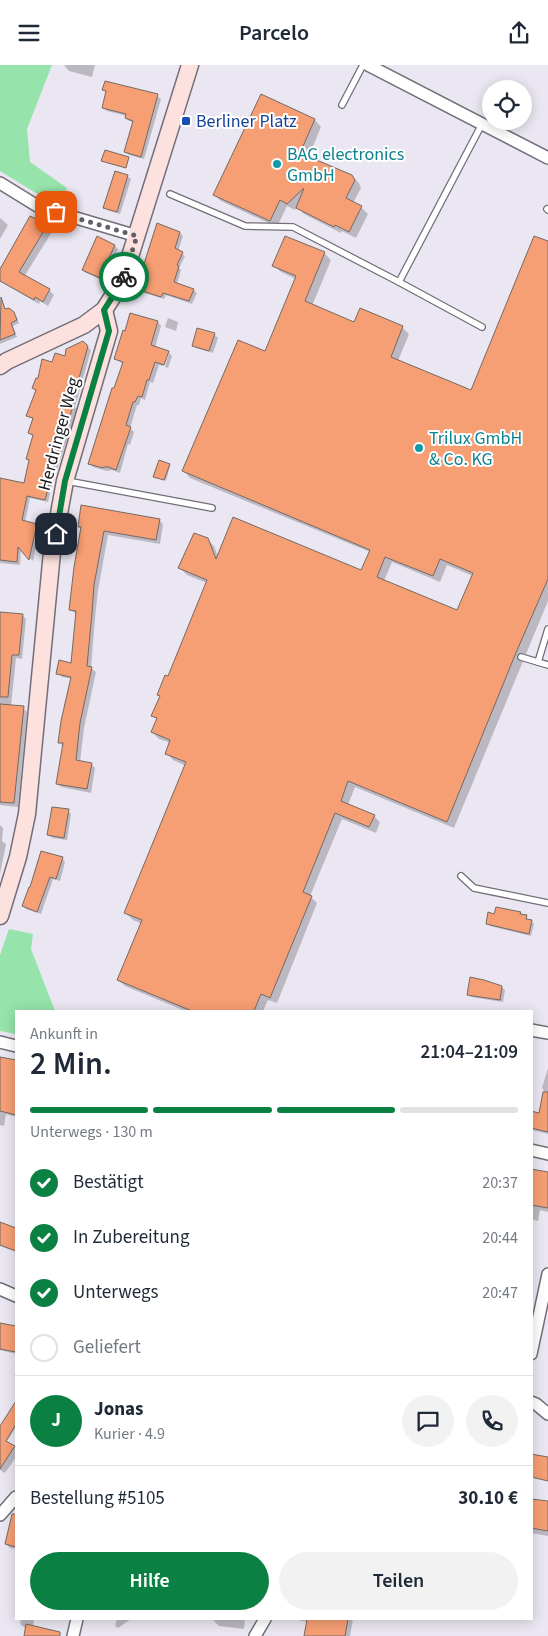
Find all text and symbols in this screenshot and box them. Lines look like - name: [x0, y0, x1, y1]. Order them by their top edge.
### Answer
- text: Parcelo: [239, 17, 309, 49]
- icon: menu: [15, 19, 43, 47]
- icon: share: [505, 19, 533, 47]
- map controls: [482, 80, 532, 130]
- button: locate: [482, 80, 532, 130]
- place label: Berliner Platz: [196, 109, 297, 134]
- marker: Berliner Platz: [180, 115, 192, 127]
- place label: BAG electronics GmbH: [287, 142, 404, 188]
- marker: BAG electronics GmbH: [271, 158, 283, 170]
- pin: [35, 191, 77, 233]
- icon: bag: [42, 198, 70, 226]
- courier: [99, 252, 149, 302]
- icon: bike: [110, 263, 138, 291]
- street label: Herdringer Weg: [32, 374, 86, 494]
- place label: Trilux GmbH & Co. KG: [429, 426, 522, 472]
- marker: Trilux GmbH & Co. KG: [413, 442, 425, 454]
- pin: [35, 513, 77, 555]
- icon: home: [42, 520, 70, 548]
- text: Ankunft in: [30, 1023, 98, 1045]
- text: 21:04–21:09: [420, 1039, 518, 1066]
- text: 2 Min.: [30, 1041, 112, 1087]
- text: Unterwegs · 130 m: [30, 1121, 153, 1143]
- icon: check: [30, 1169, 58, 1197]
- text: Bestätigt: [73, 1169, 144, 1196]
- text: 20:37: [482, 1172, 518, 1194]
- icon: check: [30, 1224, 58, 1252]
- text: In Zubereitung: [73, 1224, 190, 1251]
- text: 20:44: [482, 1227, 518, 1249]
- icon: check: [30, 1279, 58, 1307]
- text: Unterwegs: [73, 1279, 159, 1306]
- text: 20:47: [482, 1282, 518, 1304]
- text: Geliefert: [73, 1334, 141, 1361]
- button: chat: [402, 1395, 454, 1447]
- button: phone: [466, 1395, 518, 1447]
- text: Jonas: [94, 1396, 144, 1423]
- text: J: [51, 1407, 61, 1434]
- text: Kurier · 4.9: [94, 1423, 165, 1445]
- text: Bestellung #5105: [30, 1485, 165, 1512]
- text: 30.10 €: [458, 1485, 518, 1512]
- button: Hilfe: [30, 1552, 269, 1610]
- button: Teilen: [279, 1552, 518, 1610]

